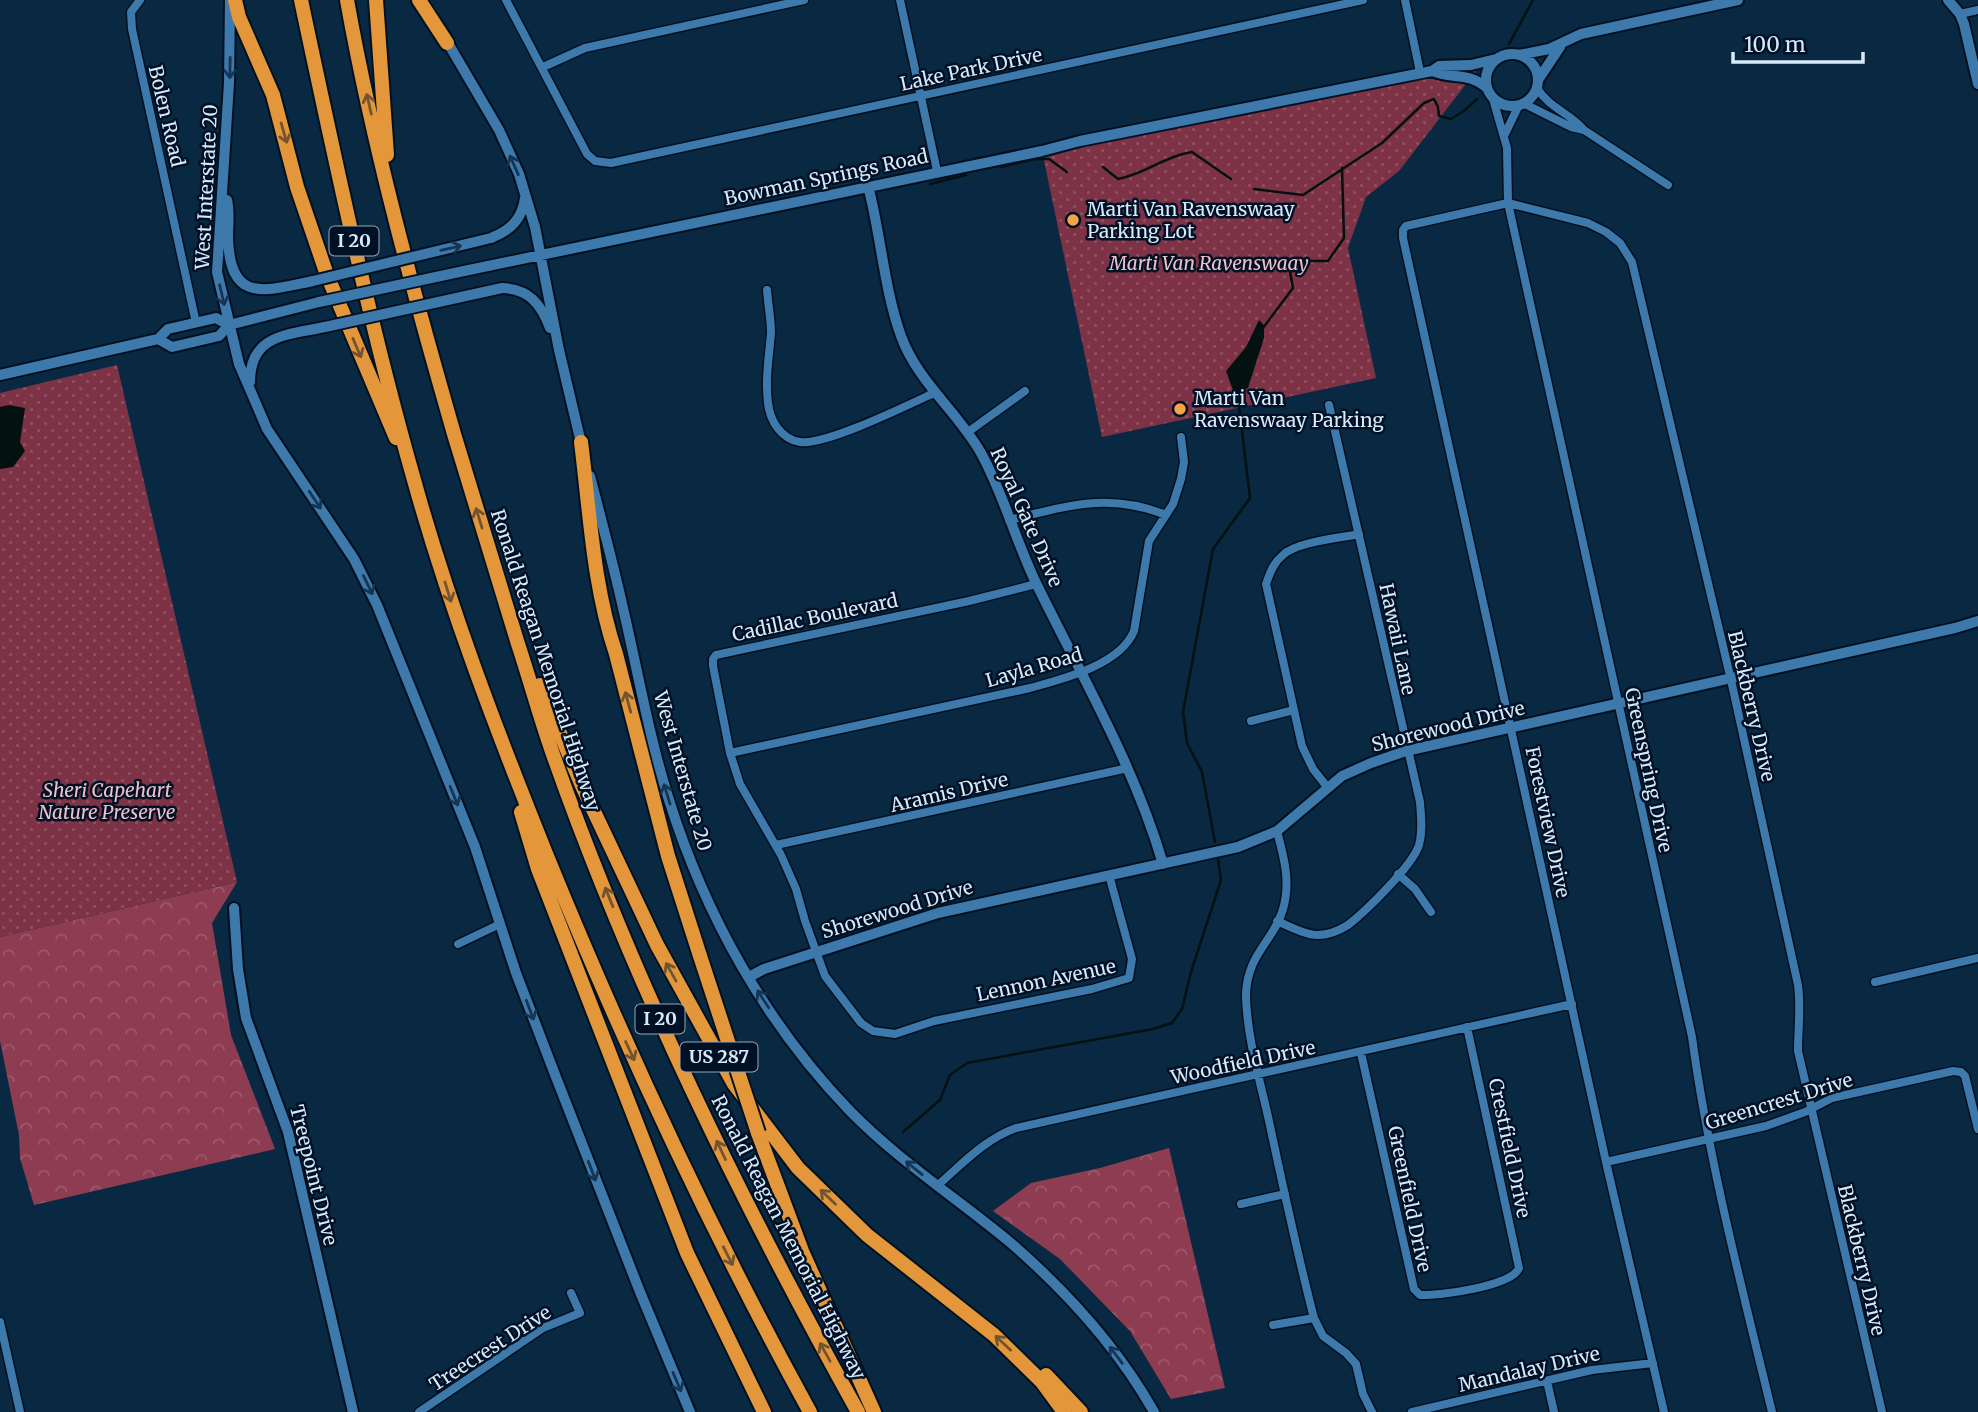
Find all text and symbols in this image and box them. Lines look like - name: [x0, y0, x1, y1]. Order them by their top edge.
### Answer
- scale bar: [1733, 21, 1862, 65]
- text: 100 m: [1744, 31, 1806, 58]
- street label: Lake Park Drive: [898, 42, 1044, 96]
- one-way arrow: [223, 56, 236, 79]
- street label: Bolen Road: [144, 63, 190, 169]
- one-way arrow: [361, 93, 375, 116]
- street label: West Interstate 20: [190, 104, 222, 271]
- one-way arrow: [278, 122, 291, 144]
- street label: Bowman Springs Road: [722, 144, 930, 210]
- one-way arrow: [507, 154, 520, 176]
- place label: Marti Van Ravenswaay Parking Lot: [1087, 197, 1295, 243]
- marker: Marti Van Ravenswaay Parking Lot: [1065, 212, 1081, 228]
- road number: I 20: [330, 227, 378, 256]
- one-way arrow: [439, 241, 462, 254]
- park label: Marti Van Ravenswaay: [1108, 251, 1309, 275]
- one-way arrow: [216, 283, 230, 306]
- one-way arrow: [352, 336, 365, 358]
- place label: Marti Van Ravenswaay Parking: [1194, 386, 1384, 432]
- marker: Marti Van Ravenswaay Parking: [1172, 401, 1188, 417]
- street label: Royal Gate Drive: [985, 444, 1069, 591]
- one-way arrow: [307, 490, 322, 509]
- street label: Ronald Reagan Memorial Highway: [486, 506, 606, 814]
- one-way arrow: [471, 507, 484, 529]
- one-way arrow: [361, 574, 375, 595]
- one-way arrow: [443, 580, 456, 602]
- street label: Hawaii Lane: [1374, 581, 1422, 697]
- street label: Cadillac Boulevard: [730, 588, 900, 646]
- street label: Blackberry Drive: [1723, 628, 1781, 784]
- street label: Layla Road: [983, 642, 1085, 692]
- street label: Greenspring Drive: [1620, 686, 1678, 855]
- street label: West Interstate 20: [648, 687, 717, 854]
- one-way arrow: [621, 691, 634, 714]
- street label: Shorewood Drive: [1369, 695, 1527, 757]
- street label: Forestview Drive: [1520, 744, 1576, 900]
- street label: Aramis Drive: [887, 767, 1010, 817]
- park label: Sheri Capehart Nature Preserve: [38, 778, 176, 824]
- one-way arrow: [660, 783, 673, 805]
- one-way arrow: [448, 785, 461, 806]
- street label: Shorewood Drive: [818, 875, 976, 943]
- one-way arrow: [601, 887, 614, 909]
- street label: Lennon Avenue: [974, 953, 1118, 1006]
- one-way arrow: [664, 962, 678, 982]
- one-way arrow: [756, 990, 770, 1010]
- one-way arrow: [525, 999, 538, 1021]
- road number: I 20: [636, 1004, 684, 1034]
- street label: Woodfield Drive: [1168, 1035, 1318, 1089]
- one-way arrow: [624, 1040, 637, 1061]
- road number: US 287: [680, 1042, 758, 1072]
- street label: Greencrest Drive: [1703, 1067, 1856, 1135]
- street label: Crestfield Drive: [1484, 1076, 1537, 1220]
- street label: Ronald Reagan Memorial Highway: [707, 1091, 871, 1383]
- street label: Treepoint Drive: [285, 1102, 343, 1248]
- street label: Greenfield Drive: [1383, 1124, 1437, 1274]
- one-way arrow: [714, 1140, 727, 1161]
- one-way arrow: [587, 1159, 600, 1181]
- one-way arrow: [906, 1160, 924, 1175]
- street label: Blackberry Drive: [1833, 1182, 1891, 1338]
- one-way arrow: [820, 1189, 837, 1206]
- one-way arrow: [721, 1246, 735, 1266]
- street label: Treecrest Drive: [425, 1300, 555, 1396]
- one-way arrow: [994, 1335, 1012, 1351]
- street label: Mandalay Drive: [1456, 1341, 1602, 1397]
- one-way arrow: [818, 1343, 832, 1363]
- one-way arrow: [1109, 1346, 1124, 1365]
- one-way arrow: [671, 1371, 684, 1392]

